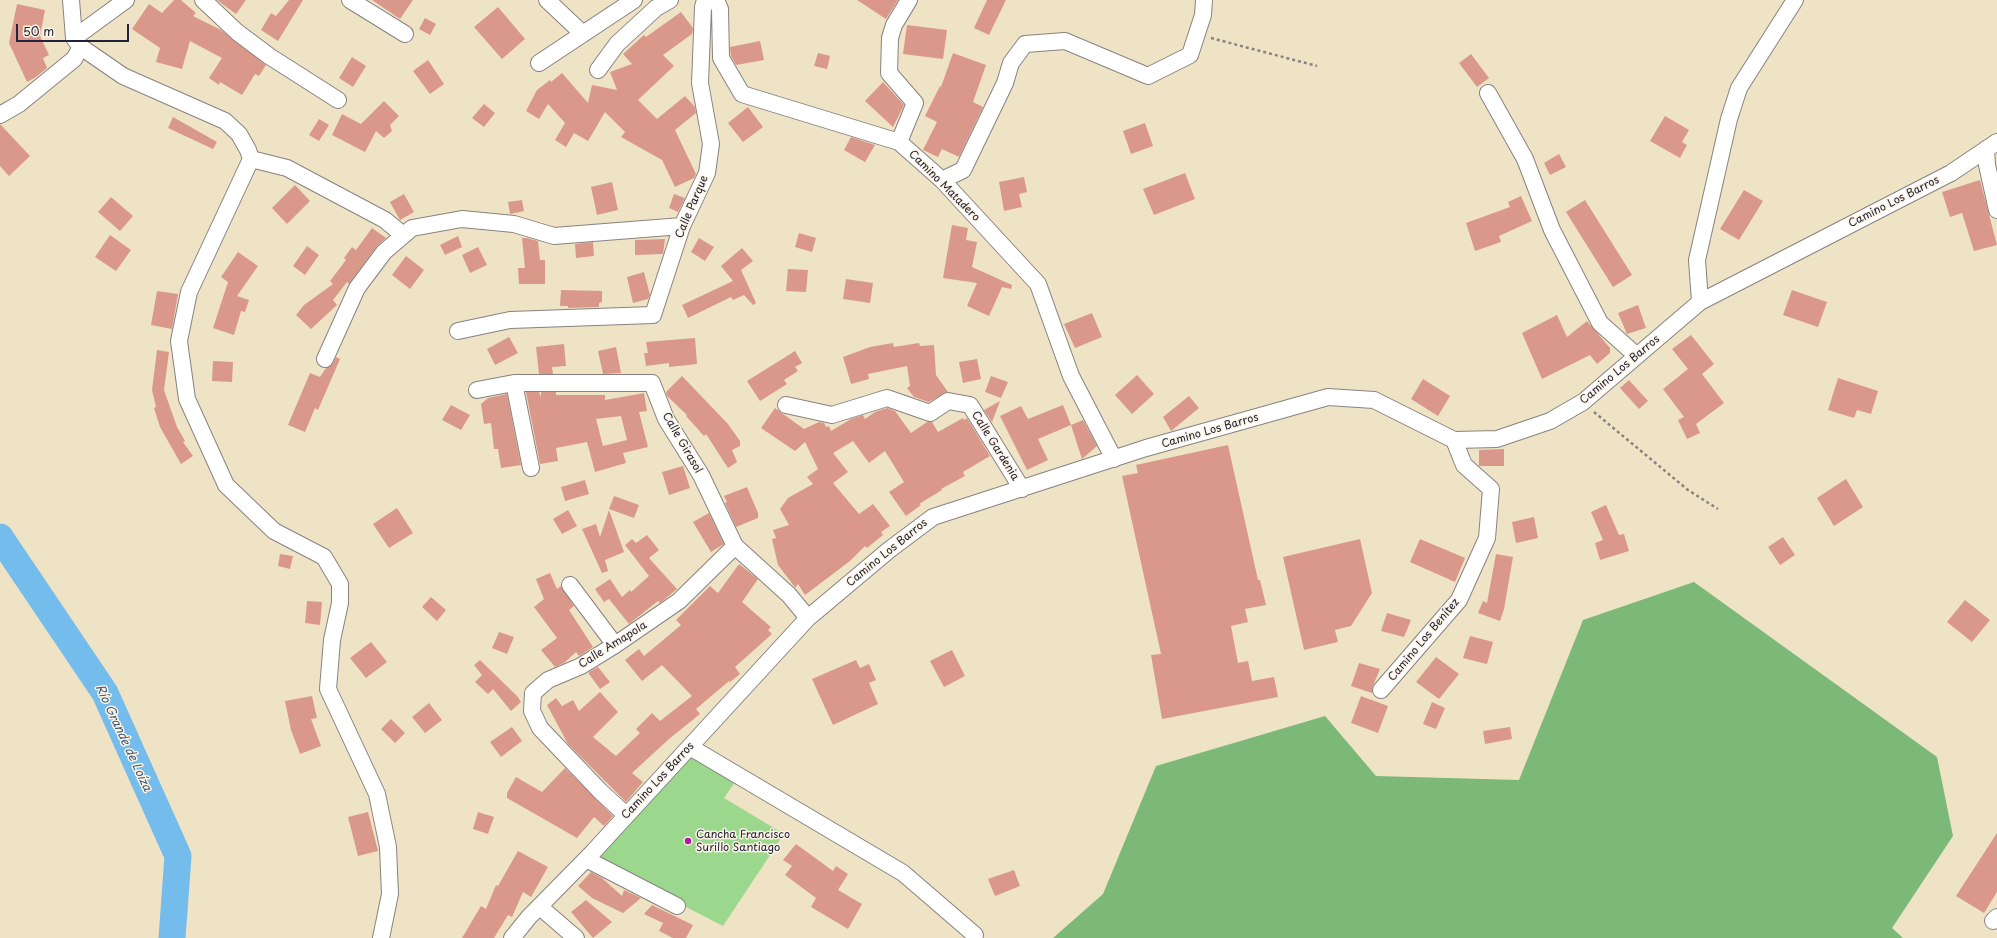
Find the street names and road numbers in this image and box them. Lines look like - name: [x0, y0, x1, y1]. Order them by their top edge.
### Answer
- street label: Camino Matadero: [906, 148, 982, 224]
- street label: Camino Los Barros: [1846, 173, 1942, 231]
- street label: Calle Parque: [673, 174, 711, 240]
- street label: Camino Los Barros: [1577, 333, 1663, 407]
- street label: Calle Gardenia: [968, 409, 1022, 483]
- street label: Calle Girasol: [659, 410, 705, 476]
- street label: Camino Los Barros: [1160, 411, 1260, 451]
- street label: Camino Los Barros: [844, 516, 930, 590]
- street label: Camino Los Benítez: [1386, 596, 1462, 684]
- street label: Calle Amapola: [576, 619, 650, 671]
- street label: Camino Los Barros: [619, 740, 697, 822]

